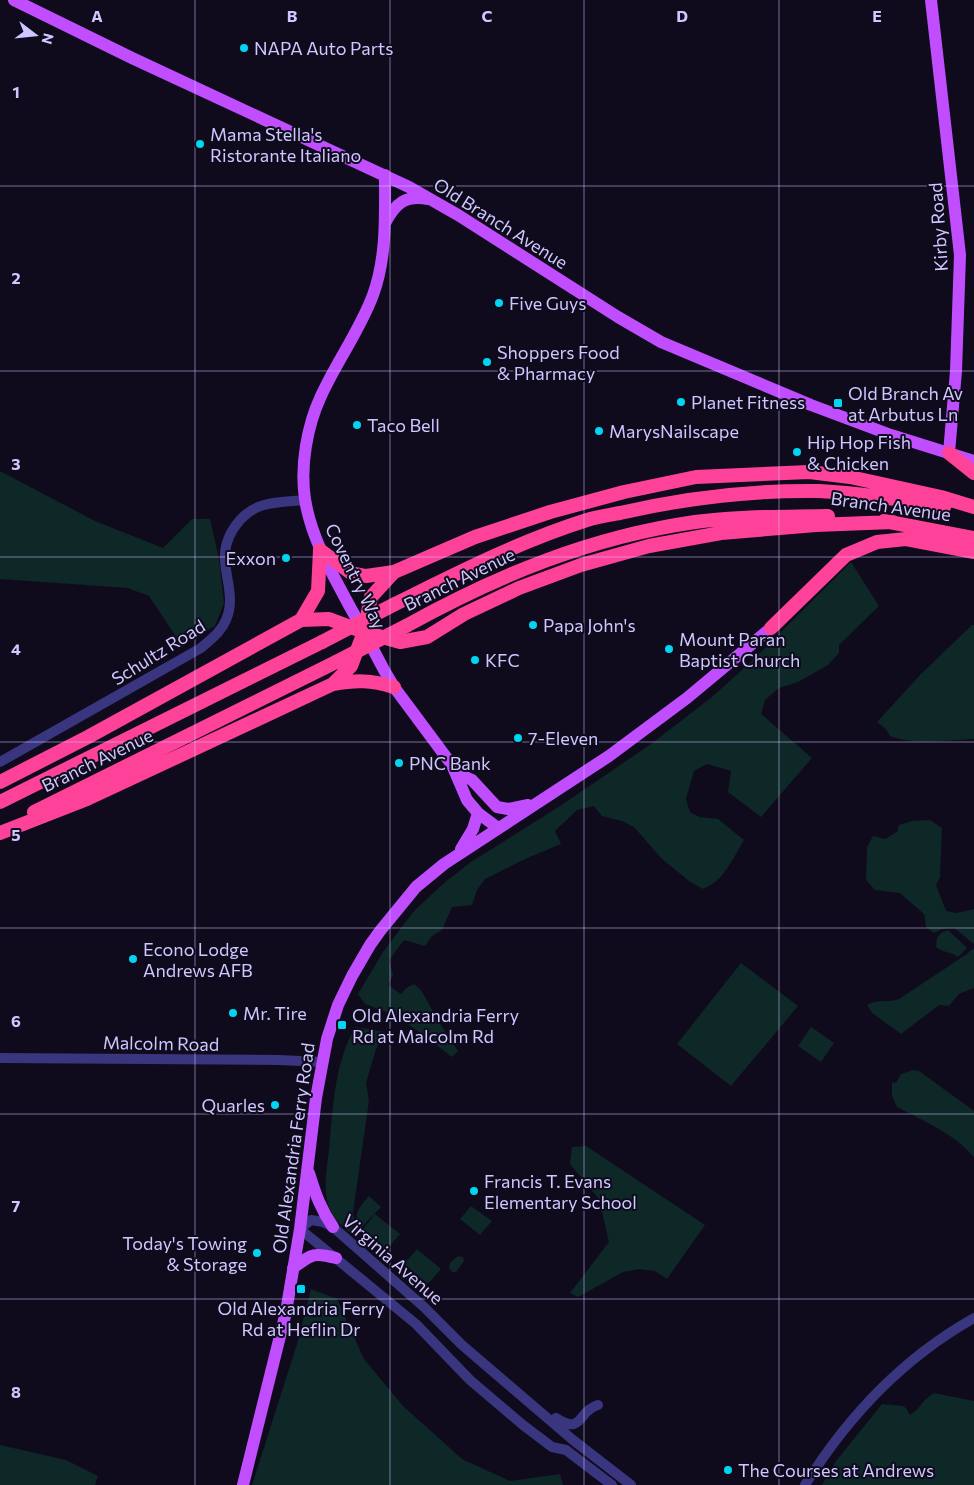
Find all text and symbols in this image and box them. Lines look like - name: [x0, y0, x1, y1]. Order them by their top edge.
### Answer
- text: A: [91, 6, 103, 25]
- text: B: [287, 6, 298, 25]
- text: C: [482, 6, 493, 25]
- text: D: [676, 6, 688, 25]
- text: E: [872, 6, 882, 25]
- north arrow: [10, 10, 60, 60]
- text: N: [38, 31, 58, 46]
- place label: NAPA Auto Parts: [254, 37, 393, 59]
- marker: NAPA Auto Parts: [238, 42, 250, 54]
- text: 1: [12, 82, 20, 101]
- place label: Mama Stella's Ristorante Italiano: [210, 123, 361, 166]
- marker: Mama Stella's Ristorante Italiano: [194, 138, 206, 150]
- street label: Old Branch Avenue: [430, 173, 572, 273]
- street label: Kirby Road: [924, 182, 952, 272]
- text: 2: [11, 268, 21, 287]
- place label: Five Guys: [509, 292, 586, 314]
- marker: Five Guys: [493, 297, 505, 309]
- place label: Shoppers Food & Pharmacy: [497, 341, 620, 384]
- marker: Shoppers Food & Pharmacy: [481, 356, 493, 368]
- place label: Old Branch Av at Arbutus Ln: [848, 382, 963, 425]
- place label: Planet Fitness: [691, 391, 805, 413]
- marker: Planet Fitness: [675, 396, 687, 408]
- marker: Old Branch Av at Arbutus Ln: [832, 397, 844, 409]
- place label: Taco Bell: [367, 414, 440, 436]
- marker: Taco Bell: [351, 419, 363, 431]
- place label: MarysNailscape: [609, 420, 739, 442]
- marker: MarysNailscape: [593, 425, 605, 437]
- place label: Hip Hop Fish & Chicken: [807, 431, 911, 474]
- marker: Hip Hop Fish & Chicken: [791, 446, 803, 458]
- text: 3: [11, 454, 21, 473]
- street label: Branch Avenue: [830, 487, 952, 525]
- street label: Coventry Way: [321, 520, 391, 632]
- street label: Branch Avenue: [400, 543, 518, 615]
- place label: Exxon: [226, 547, 276, 569]
- marker: Exxon: [280, 552, 292, 564]
- place label: Papa John's: [543, 614, 636, 636]
- street label: Schultz Road: [107, 615, 209, 689]
- marker: Papa John's: [527, 619, 539, 631]
- place label: Mount Paran Baptist Church: [679, 628, 800, 671]
- text: 4: [11, 639, 21, 658]
- marker: Mount Paran Baptist Church: [663, 643, 675, 655]
- place label: KFC: [485, 649, 520, 671]
- marker: KFC: [469, 654, 481, 666]
- street label: Branch Avenue: [38, 724, 156, 796]
- place label: 7-Eleven: [528, 727, 598, 749]
- marker: 7-Eleven: [512, 732, 524, 744]
- place label: PNC Bank: [409, 752, 491, 774]
- marker: PNC Bank: [393, 757, 405, 769]
- text: 5: [11, 825, 21, 844]
- place label: Econo Lodge Andrews AFB: [143, 938, 253, 981]
- marker: Econo Lodge Andrews AFB: [127, 953, 139, 965]
- place label: Mr. Tire: [243, 1002, 307, 1024]
- place label: Old Alexandria Ferry Rd at Malcolm Rd: [352, 1004, 519, 1047]
- marker: Mr. Tire: [227, 1007, 239, 1019]
- text: 6: [11, 1011, 21, 1030]
- marker: Old Alexandria Ferry Rd at Malcolm Rd: [336, 1019, 348, 1031]
- street label: Malcolm Road: [103, 1031, 219, 1055]
- street label: Old Alexandria Ferry Road: [267, 1041, 319, 1255]
- place label: Quarles: [201, 1094, 265, 1116]
- marker: Quarles: [269, 1099, 281, 1111]
- place label: Francis T. Evans Elementary School: [484, 1170, 637, 1213]
- marker: Francis T. Evans Elementary School: [468, 1185, 480, 1197]
- text: 7: [12, 1196, 21, 1215]
- street label: Virginia Avenue: [338, 1209, 448, 1309]
- place label: Today's Towing & Storage: [122, 1232, 247, 1275]
- marker: Today's Towing & Storage: [251, 1247, 263, 1259]
- marker: Old Alexandria Ferry Rd at Heflin Dr: [295, 1283, 307, 1295]
- place label: Old Alexandria Ferry Rd at Heflin Dr: [217, 1297, 385, 1340]
- text: 8: [11, 1382, 21, 1401]
- place label: The Courses at Andrews: [738, 1459, 934, 1481]
- marker: The Courses at Andrews: [722, 1464, 734, 1476]

